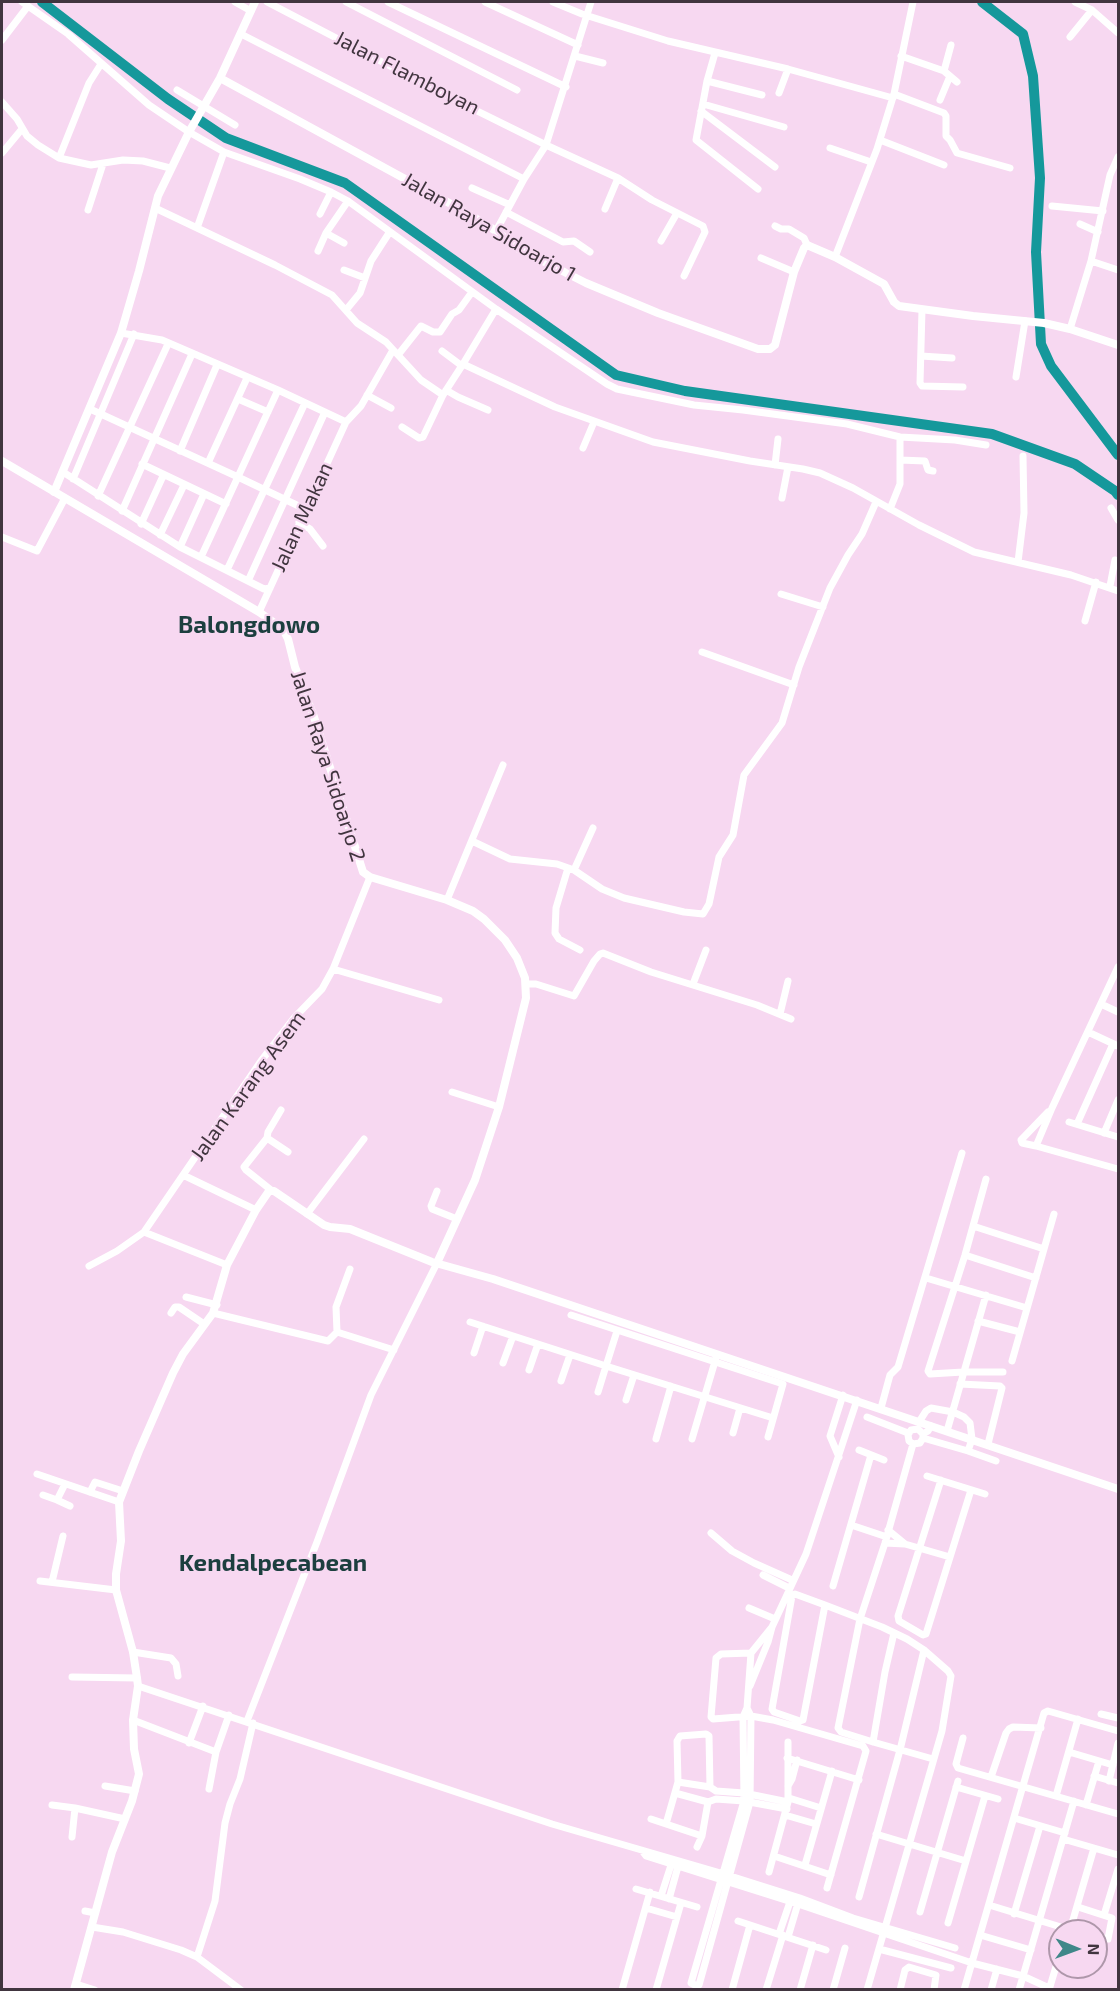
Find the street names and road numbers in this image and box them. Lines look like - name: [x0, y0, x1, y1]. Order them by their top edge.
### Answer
- street label: Jalan Flamboyan: [330, 26, 484, 120]
- street label: Jalan Raya Sidoarjo 1: [398, 167, 580, 287]
- street label: Jalan Makan: [266, 458, 338, 576]
- street label: Jalan Raya Sidoarjo 2: [285, 667, 371, 865]
- street label: Jalan Karang Asem: [185, 1006, 311, 1166]

